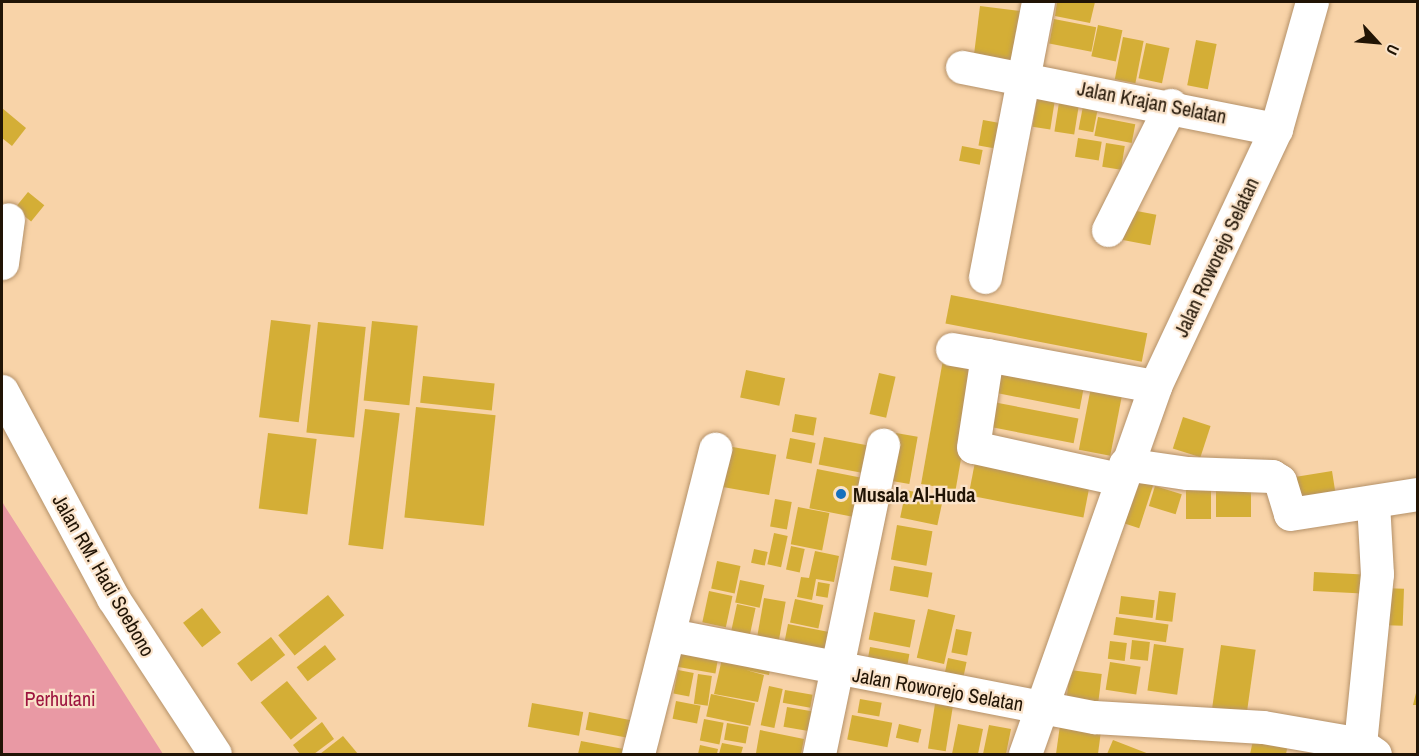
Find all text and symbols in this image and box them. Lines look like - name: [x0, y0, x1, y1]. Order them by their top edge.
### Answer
- north arrow: [1347, 12, 1407, 72]
- text: U: [1381, 41, 1405, 59]
- street label: Jalan Krajan Selatan: [1075, 76, 1229, 128]
- street label: Jalan Roworejo Selatan: [1169, 173, 1263, 341]
- place label: Musala Al-Huda: [853, 482, 976, 506]
- marker: Musala Al-Huda: [834, 487, 848, 501]
- street label: Jalan RM. Hadi Soebono: [48, 490, 160, 660]
- street label: Jalan Roworejo Selatan: [851, 662, 1025, 716]
- park label: Perhutani: [24, 686, 96, 710]

